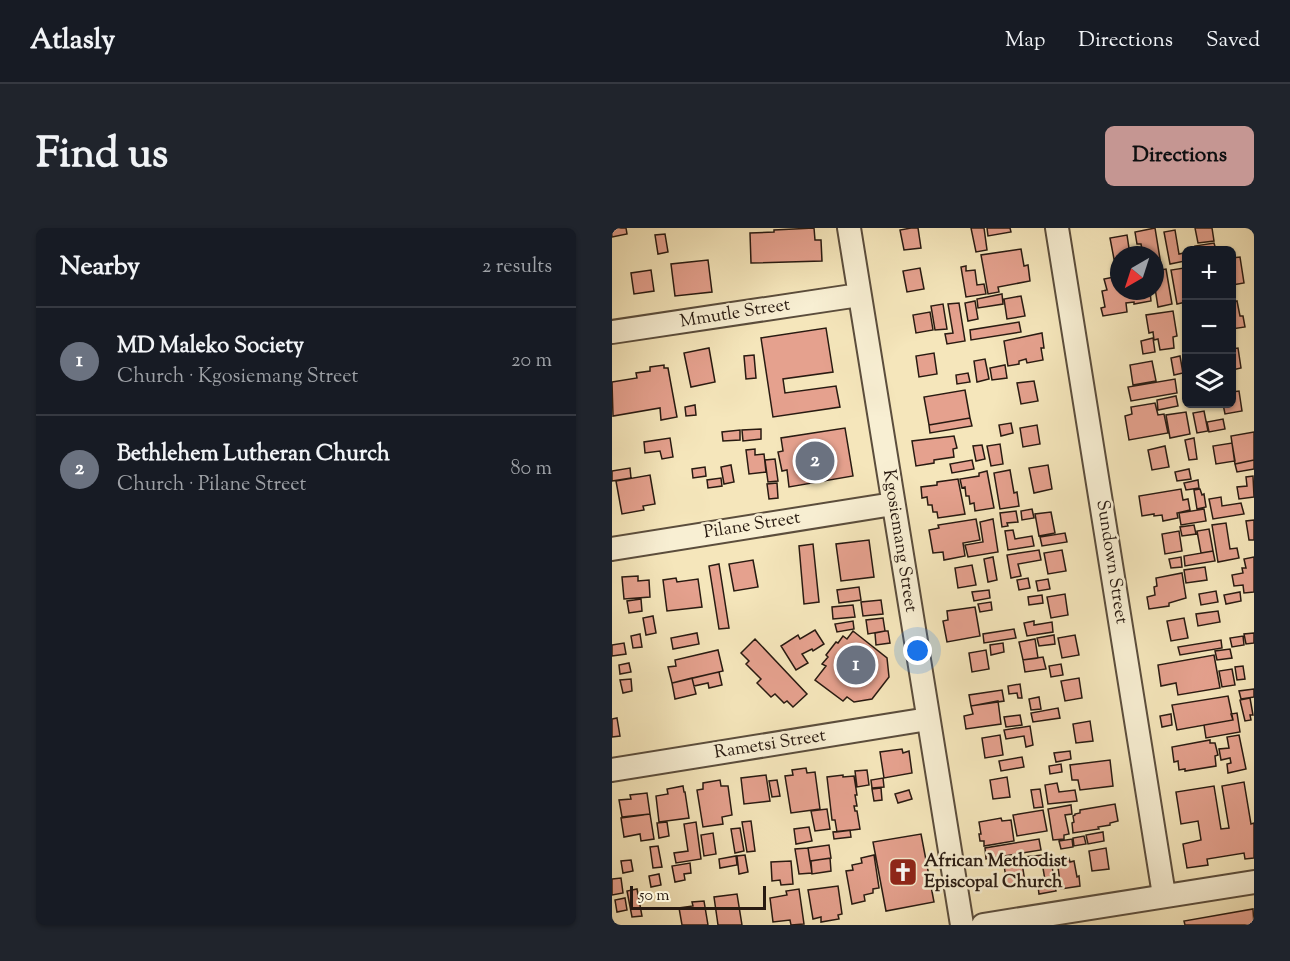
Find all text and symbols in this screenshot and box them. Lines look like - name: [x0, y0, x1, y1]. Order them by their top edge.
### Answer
- text: Atlasly: [30, 21, 115, 61]
- text: Map: [1005, 26, 1045, 56]
- text: Directions: [1078, 26, 1173, 56]
- text: Saved: [1206, 26, 1260, 56]
- text: Find us: [36, 126, 168, 186]
- button: Directions: [1105, 126, 1254, 186]
- north arrow: [1110, 246, 1164, 300]
- map controls: [1182, 246, 1236, 408]
- button: +: [1182, 246, 1236, 300]
- text: Nearby: [60, 249, 140, 286]
- text: 2 results: [482, 253, 552, 282]
- street label: Mmutle Street: [678, 292, 792, 336]
- button: −: [1182, 300, 1236, 354]
- text: MD Maleko Society: [117, 331, 304, 363]
- text: 1: [76, 347, 83, 376]
- text: 20 m: [511, 347, 552, 376]
- button: layers: [1182, 354, 1236, 408]
- text: Church · Kgosiemang Street: [117, 363, 358, 392]
- pin: 2: [796, 438, 834, 484]
- text: Bethlehem Lutheran Church: [117, 439, 390, 471]
- text: 2: [75, 455, 84, 484]
- text: 80 m: [511, 455, 552, 484]
- street label: Kgosiemang Street: [875, 468, 923, 614]
- text: Church · Pilane Street: [117, 471, 306, 500]
- street label: Sundown Street: [1088, 498, 1134, 626]
- street label: Pilane Street: [702, 506, 802, 546]
- your location: [903, 636, 932, 665]
- pin: 1: [836, 642, 876, 688]
- street label: Rametsi Street: [712, 723, 828, 767]
- place label: African Methodist Episcopal Church: [924, 849, 1068, 896]
- church icon: African Methodist Episcopal Church: [887, 856, 919, 888]
- scale bar: [630, 883, 766, 910]
- text: 50 m: [639, 885, 670, 908]

